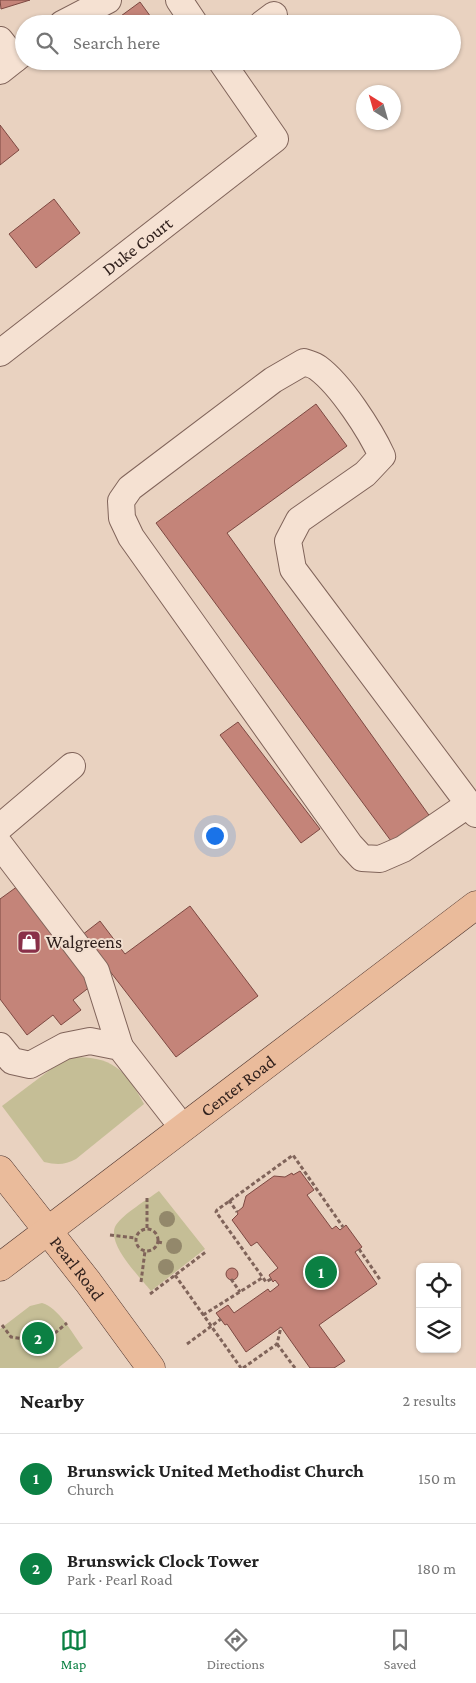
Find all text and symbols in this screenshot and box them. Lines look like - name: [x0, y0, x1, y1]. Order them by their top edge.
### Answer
- search box: [15, 15, 461, 70]
- icon: search: [33, 29, 61, 57]
- text: Search here: [73, 32, 160, 53]
- north arrow: [356, 85, 401, 130]
- street label: Duke Court: [99, 212, 177, 279]
- your location: [202, 823, 228, 849]
- shop icon: Walgreens: [16, 929, 42, 955]
- place label: Walgreens: [46, 932, 122, 952]
- street label: Center Road: [197, 1051, 280, 1121]
- street label: Pearl Road: [46, 1232, 108, 1305]
- pin: 1: [305, 1253, 337, 1291]
- map controls: [416, 1263, 461, 1353]
- button: locate: [416, 1263, 461, 1308]
- button: layers: [416, 1308, 461, 1353]
- pin: 2: [22, 1319, 54, 1357]
- text: Nearby: [20, 1389, 84, 1413]
- text: 2 results: [403, 1392, 456, 1409]
- text: Brunswick United Methodist Church: [67, 1460, 364, 1481]
- text: 1: [33, 1470, 39, 1487]
- text: 150 m: [418, 1470, 456, 1487]
- text: Church: [67, 1481, 114, 1498]
- text: Brunswick Clock Tower: [67, 1550, 259, 1571]
- text: 2: [32, 1560, 40, 1577]
- text: 180 m: [417, 1560, 456, 1577]
- text: Park · Pearl Road: [67, 1571, 173, 1588]
- tab: Map: [60, 1626, 88, 1672]
- tab: Directions: [207, 1626, 265, 1672]
- tab: Saved: [384, 1626, 416, 1672]

